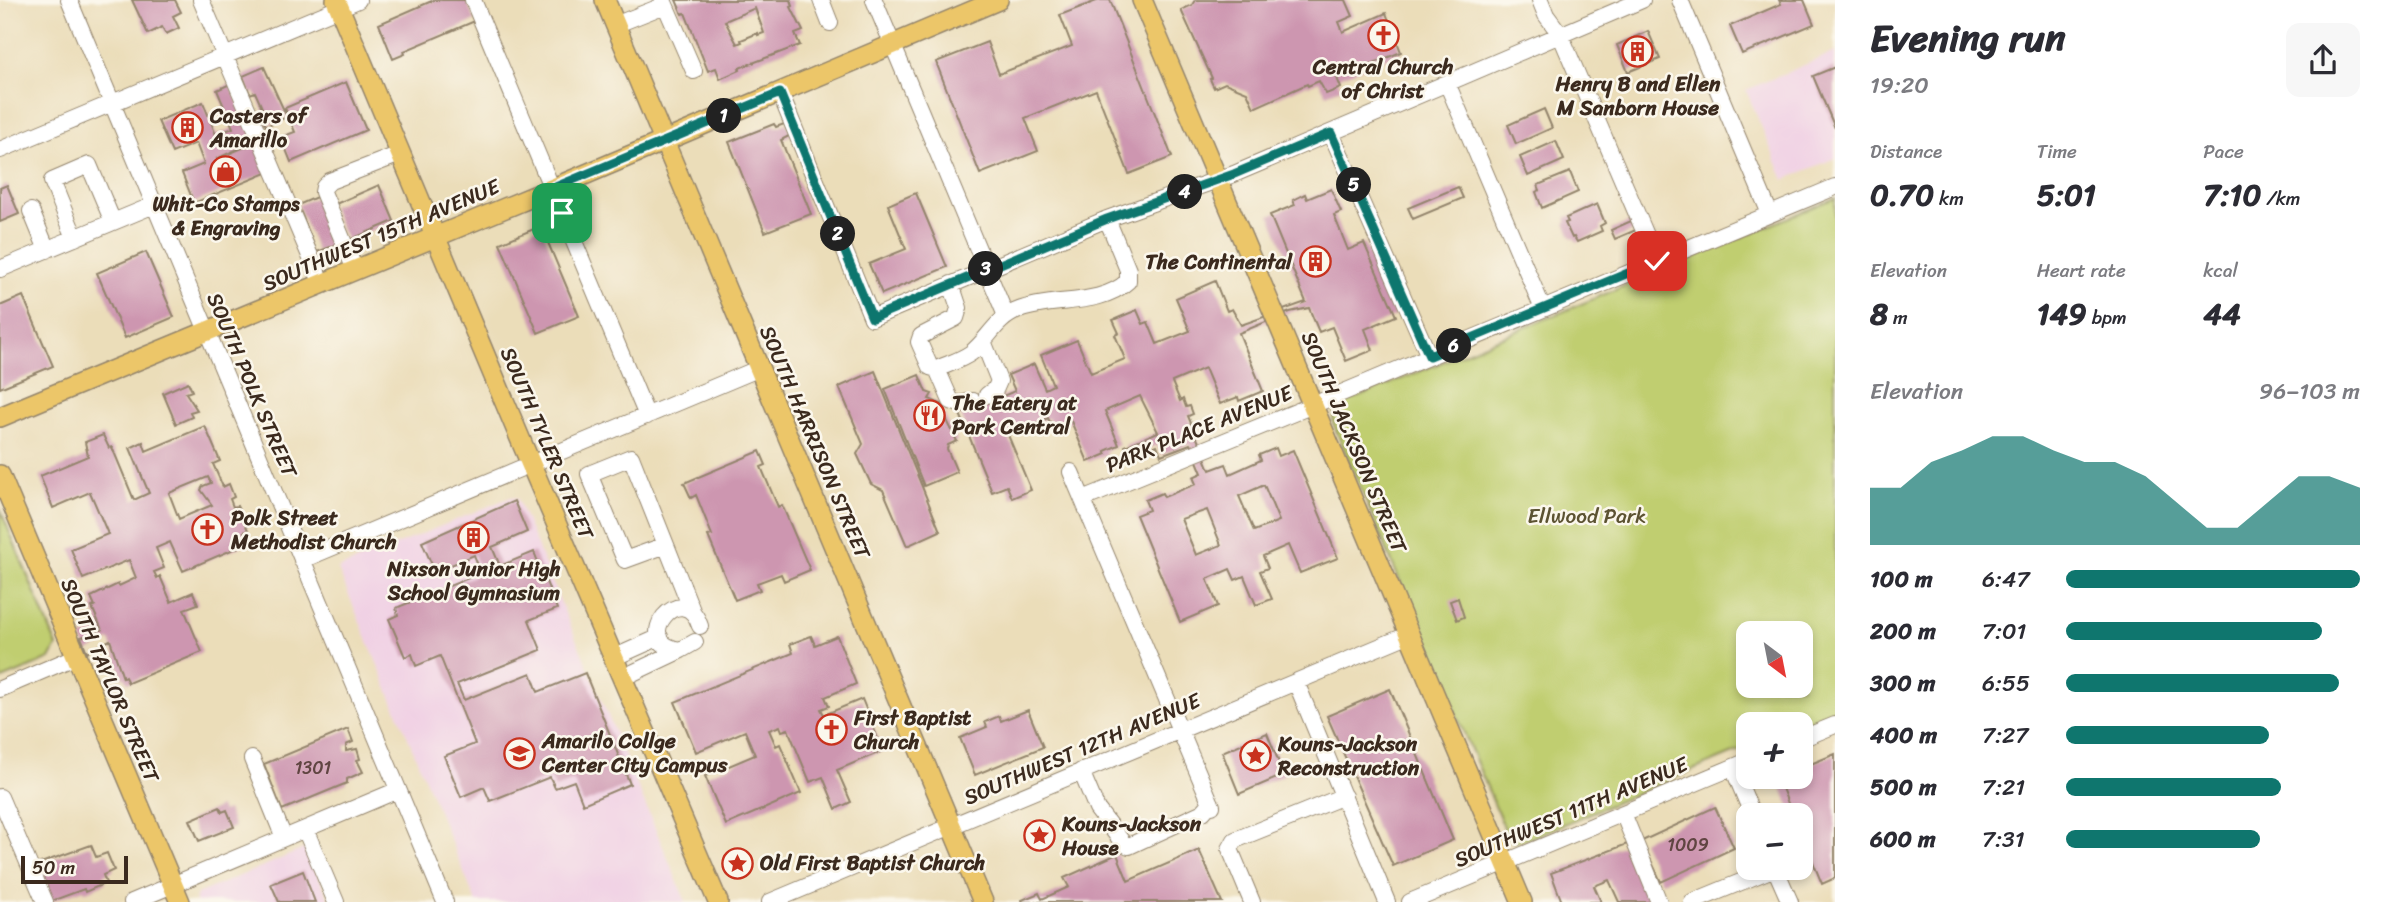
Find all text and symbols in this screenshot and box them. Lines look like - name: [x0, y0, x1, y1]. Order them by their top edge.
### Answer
- text: Evening run: [1870, 5, 2066, 72]
- church icon: Central Church of Christ: [1366, 18, 1400, 52]
- button: share: [2286, 23, 2360, 97]
- building icon: Henry B and Ellen M Sanborn House: [1621, 35, 1655, 69]
- place label: Central Church of Christ: [1312, 48, 1453, 110]
- place label: Henry B and Ellen M Sanborn House: [1555, 65, 1721, 127]
- text: 19:20: [1870, 65, 1929, 106]
- place label: Casters of Amarillo: [209, 97, 309, 159]
- pin: 1: [706, 99, 742, 134]
- text: 1: [719, 99, 728, 132]
- building icon: Casters of Amarillo: [170, 111, 204, 145]
- text: Distance: [1870, 135, 1942, 168]
- text: Time: [2037, 135, 2077, 168]
- text: Pace: [2203, 135, 2244, 168]
- shop icon: Whit-Co Stamps & Engraving: [209, 155, 243, 189]
- street label: SOUTHWEST 15TH AVENUE: [256, 167, 507, 302]
- pin: 5: [1336, 168, 1372, 202]
- text: 5: [1348, 168, 1359, 201]
- text: 0.70: [1870, 168, 1934, 222]
- text: 5:01: [2037, 168, 2096, 222]
- text: 7:10: [2203, 168, 2261, 222]
- pin: 4: [1168, 174, 1202, 210]
- text: 4: [1179, 175, 1190, 208]
- text: km: [1934, 182, 1964, 215]
- text: /km: [2261, 182, 2300, 215]
- pin: [532, 183, 592, 243]
- place label: Whit-Co Stamps & Engraving: [152, 185, 300, 247]
- icon: arrive: [543, 194, 581, 232]
- pin: 2: [820, 216, 856, 252]
- text: 2: [832, 217, 843, 250]
- pin: [1627, 231, 1687, 291]
- icon: check: [1638, 242, 1676, 280]
- place label: The Continental: [1145, 243, 1293, 281]
- building icon: The Continental: [1298, 245, 1332, 279]
- pin: 3: [968, 252, 1004, 286]
- text: 3: [980, 252, 991, 285]
- text: Elevation: [1870, 254, 1947, 287]
- text: Heart rate: [2037, 254, 2126, 287]
- text: kcal: [2203, 254, 2238, 287]
- street label: SOUTH POLK STREET: [196, 286, 309, 485]
- text: 8: [1870, 287, 1888, 341]
- text: 149: [2037, 287, 2087, 341]
- text: 44: [2203, 287, 2241, 341]
- text: m: [1888, 301, 1908, 334]
- text: bpm: [2087, 301, 2127, 334]
- street label: SOUTH HARRISON STREET: [749, 319, 882, 566]
- street label: SOUTH JACKSON STREET: [1290, 325, 1419, 560]
- pin: 6: [1436, 328, 1472, 364]
- text: 6: [1448, 329, 1459, 362]
- street label: SOUTH TYLER STREET: [489, 341, 605, 547]
- text: Elevation: [1870, 371, 1963, 412]
- text: 96–103 m: [2259, 371, 2360, 412]
- street label: PARK PLACE AVENUE: [1100, 374, 1300, 484]
- place label: The Eatery at Park Central: [952, 384, 1078, 446]
- restaurant icon: The Eatery at Park Central: [912, 398, 946, 432]
- park label: Ellwood Park: [1527, 497, 1647, 535]
- place label: Polk Street Methodist Church: [230, 499, 396, 561]
- church icon: Polk Street Methodist Church: [191, 513, 225, 547]
- building icon: Nixson Junior High School Gymnasium: [457, 520, 491, 554]
- place label: Nixson Junior High School Gymnasium: [386, 550, 561, 612]
- text: 100 m: [1870, 559, 1933, 600]
- text: 6:47: [1982, 559, 2030, 600]
- street label: SOUTH TAYLOR STREET: [50, 572, 171, 790]
- text: 200 m: [1870, 611, 1936, 652]
- text: 7:01: [1982, 611, 2026, 652]
- north arrow: [1736, 621, 1813, 698]
- map controls: [1736, 621, 1813, 880]
- text: 300 m: [1870, 663, 1935, 704]
- text: 6:55: [1982, 663, 2030, 704]
- street label: SOUTHWEST 12TH AVENUE: [958, 681, 1208, 816]
- place label: First Baptist Church: [853, 699, 972, 761]
- button: +: [1736, 712, 1813, 789]
- church icon: First Baptist Church: [814, 713, 848, 747]
- text: 400 m: [1870, 715, 1937, 756]
- text: 7:27: [1982, 715, 2028, 756]
- place label: Amarilo Collge Center City Campus: [541, 722, 728, 784]
- place label: Kouns-Jackson Reconstruction: [1277, 725, 1420, 787]
- school or university icon: Amarilo Collge Center City Campus: [502, 736, 536, 770]
- place icon: Kouns-Jackson Reconstruction: [1238, 739, 1272, 773]
- street label: SOUTHWEST 11TH AVENUE: [1448, 745, 1695, 879]
- house number: 1301: [295, 752, 332, 784]
- text: 500 m: [1870, 767, 1937, 808]
- text: 7:21: [1982, 767, 2025, 808]
- button: −: [1736, 803, 1813, 880]
- place label: Kouns-Jackson House: [1061, 805, 1202, 867]
- place icon: Kouns-Jackson House: [1022, 819, 1056, 853]
- text: 600 m: [1870, 819, 1936, 860]
- text: 7:31: [1982, 819, 2025, 860]
- house number: 1009: [1667, 829, 1709, 861]
- place label: Old First Baptist Church: [760, 844, 985, 882]
- place icon: Old First Baptist Church: [720, 846, 754, 880]
- text: 50 m: [32, 851, 75, 884]
- scale bar: [21, 853, 128, 885]

